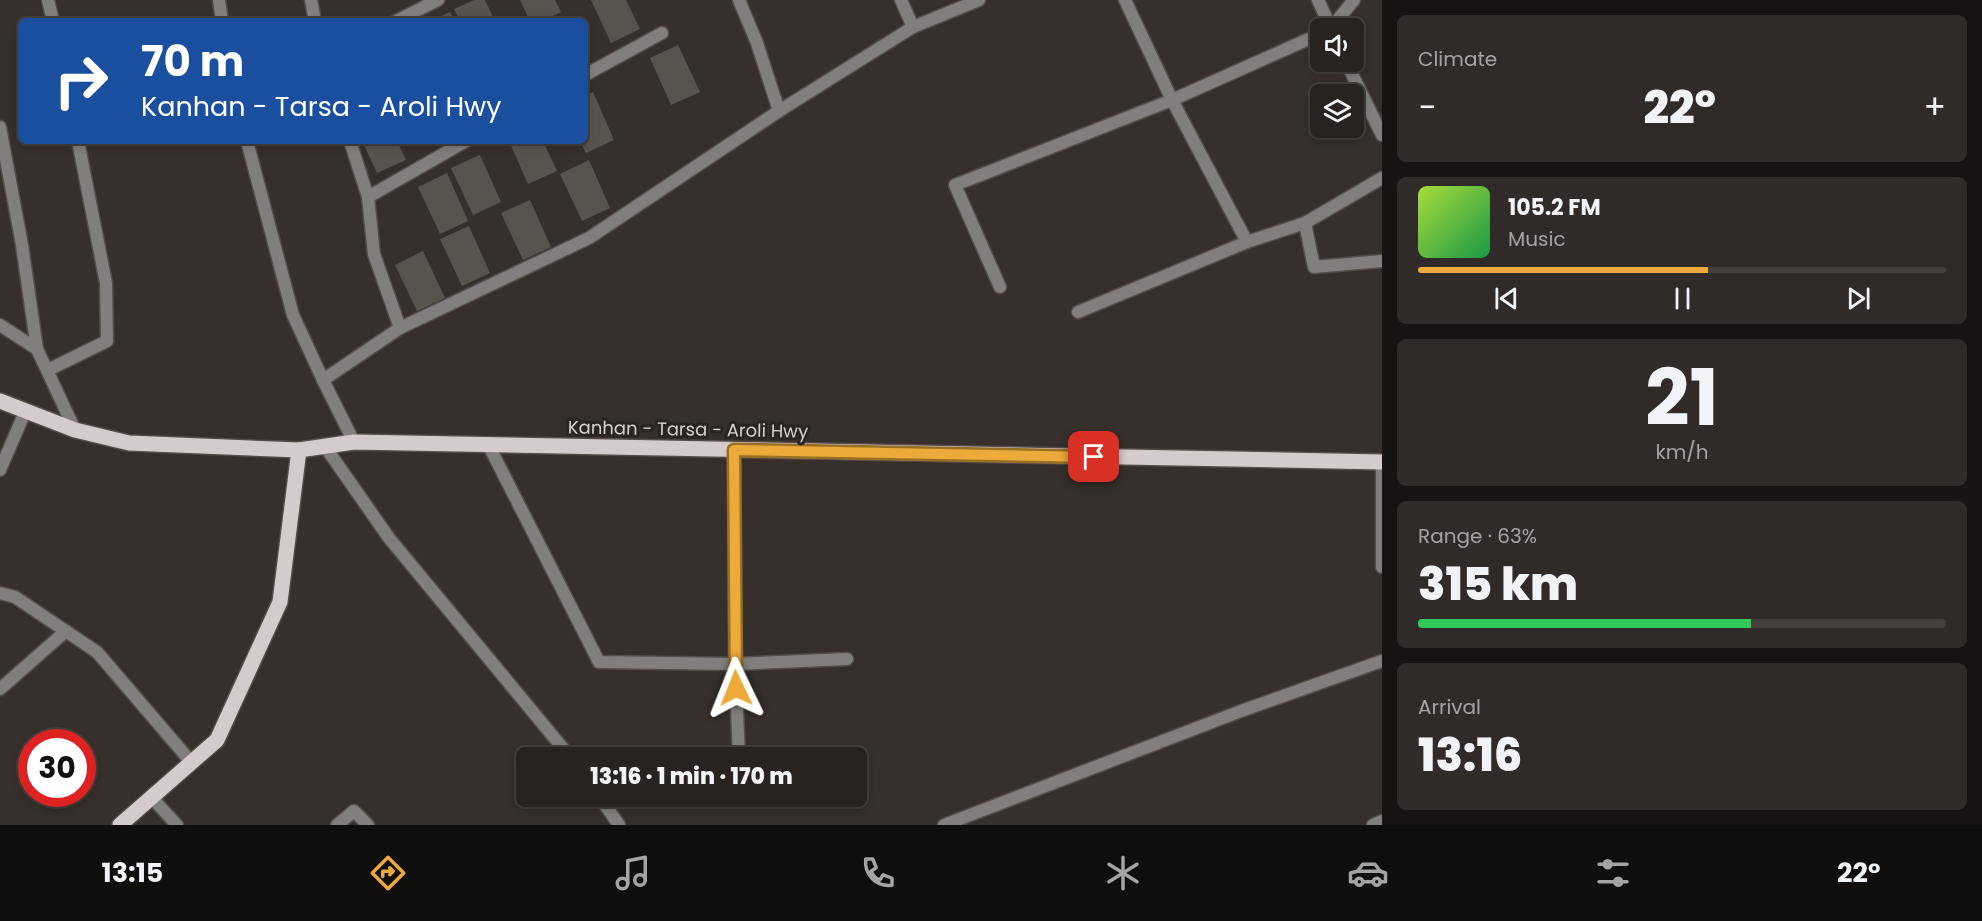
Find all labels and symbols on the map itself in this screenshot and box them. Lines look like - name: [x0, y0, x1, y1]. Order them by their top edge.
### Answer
- street label: Kanhan - Tarsa - Aroli Hwy: [568, 414, 808, 444]
- pin: [1068, 431, 1119, 482]
- position arrow: [704, 656, 768, 720]
- speed limit sign: 30: [18, 729, 96, 807]

